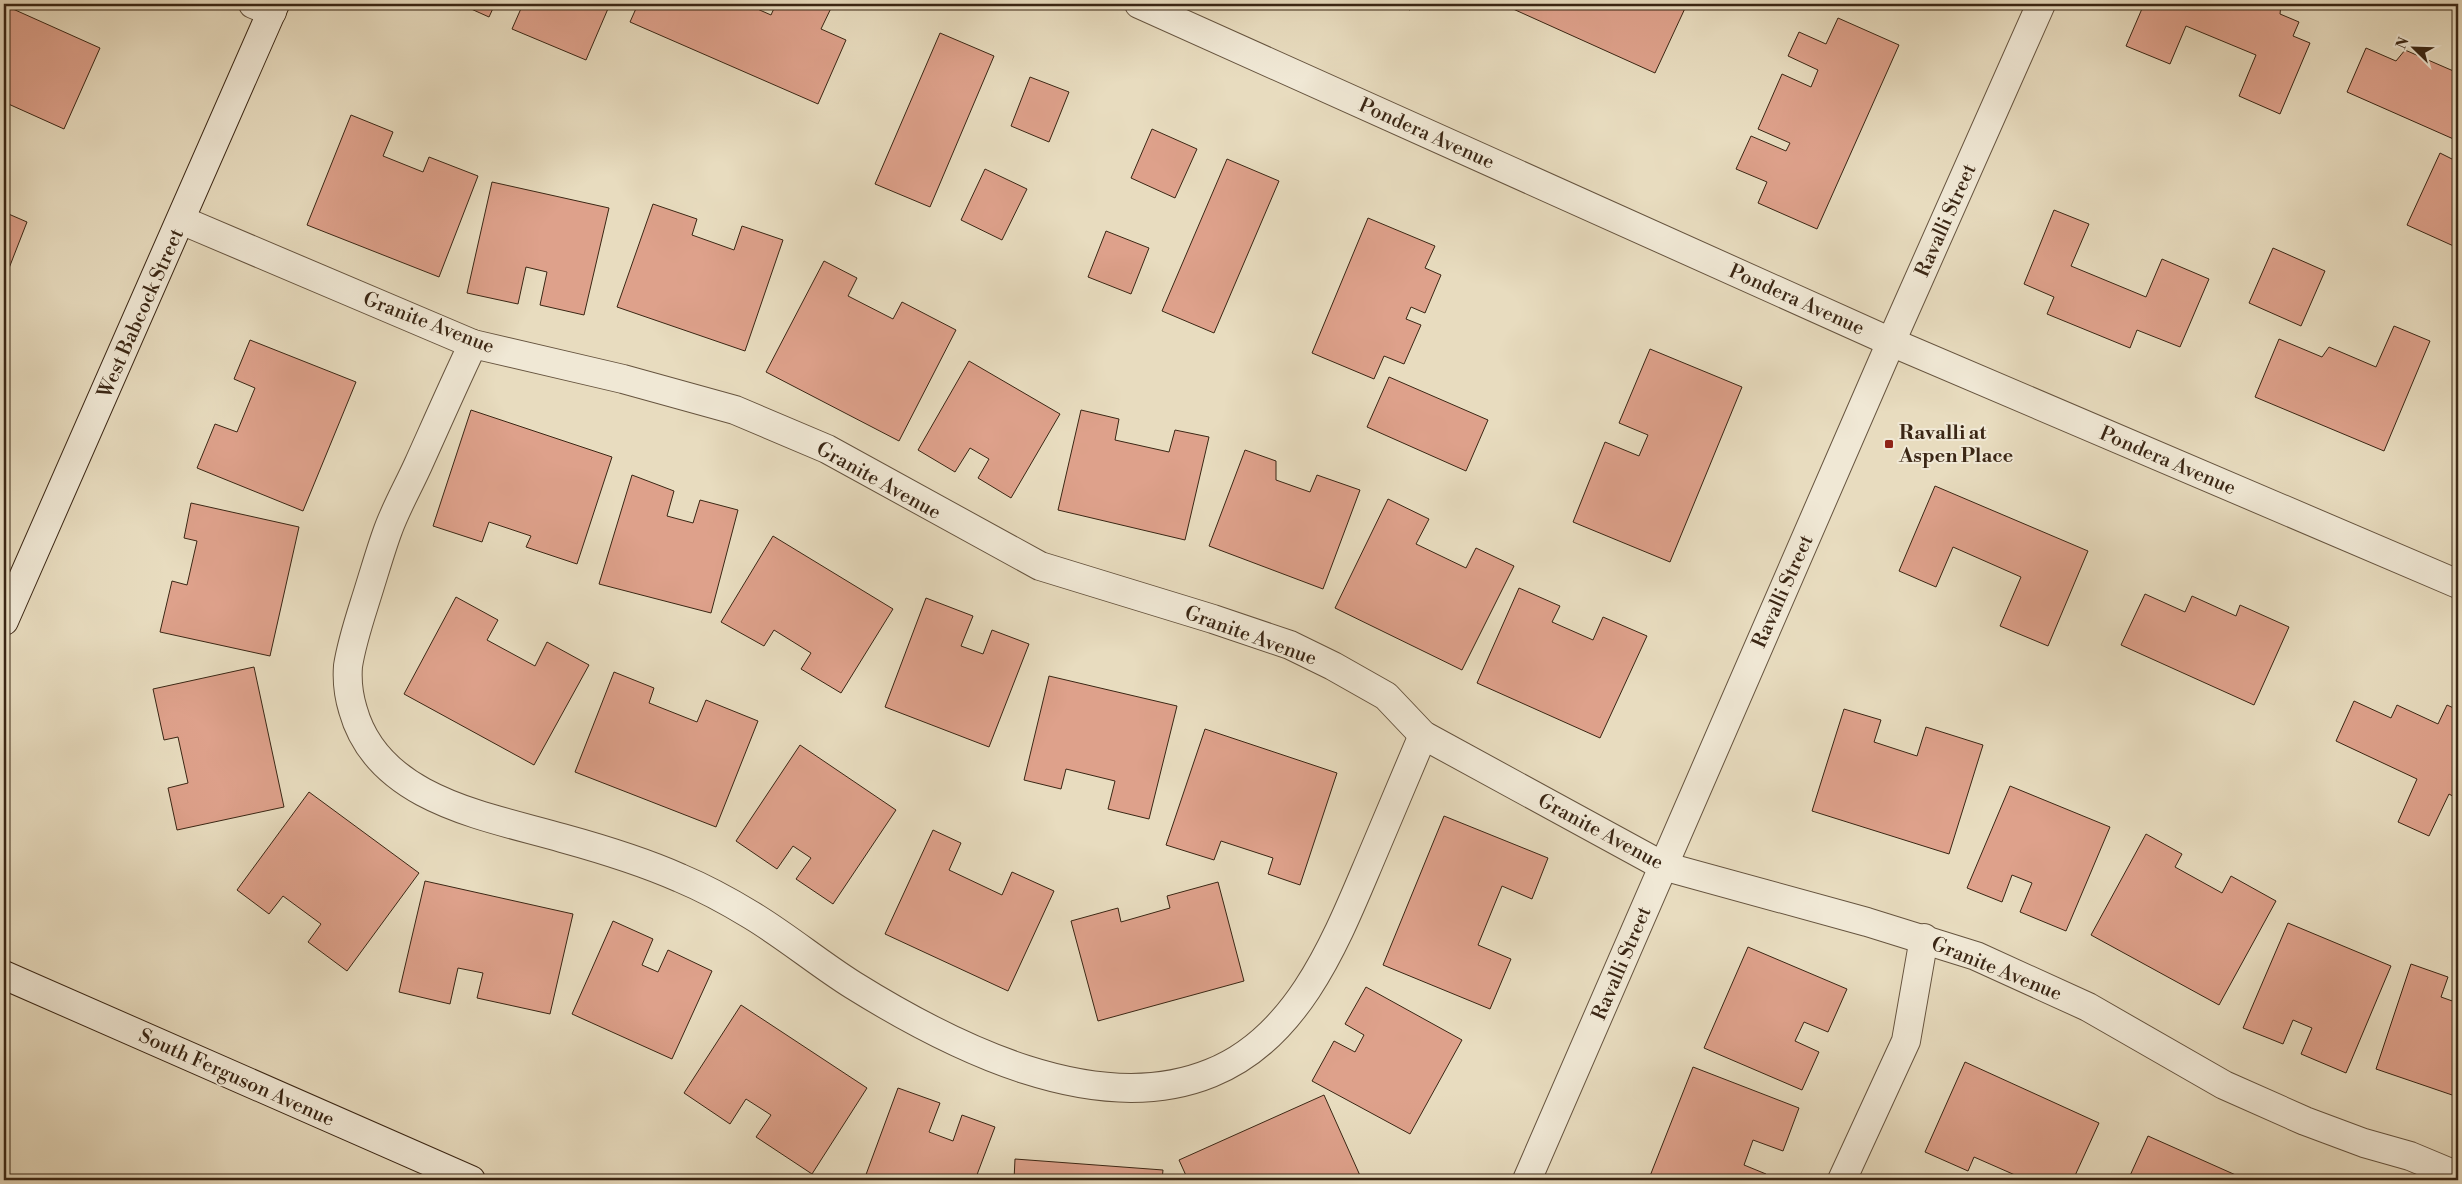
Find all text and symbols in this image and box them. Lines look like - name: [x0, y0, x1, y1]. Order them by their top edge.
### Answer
- north arrow: [2390, 22, 2440, 72]
- text: N: [2393, 35, 2413, 52]
- street label: Pondera Avenue: [1355, 93, 1498, 175]
- street label: Ravalli Street: [1910, 160, 1982, 281]
- street label: West Babcock Street: [92, 225, 190, 403]
- street label: Pondera Avenue: [1725, 259, 1868, 341]
- street label: Granite Avenue: [359, 287, 498, 360]
- place label: Ravalli at Aspen Place: [1898, 421, 2014, 469]
- street label: Pondera Avenue: [2095, 421, 2239, 501]
- street label: Granite Avenue: [812, 437, 945, 526]
- marker: Ravalli at Aspen Place: [1883, 438, 1895, 450]
- street label: Ravalli Street: [1747, 531, 1819, 652]
- street label: Granite Avenue: [1181, 601, 1320, 672]
- street label: Granite Avenue: [1533, 789, 1667, 876]
- street label: Ravalli Street: [1587, 903, 1658, 1024]
- street label: Granite Avenue: [1927, 932, 2065, 1007]
- street label: South Ferguson Avenue: [135, 1024, 338, 1133]

